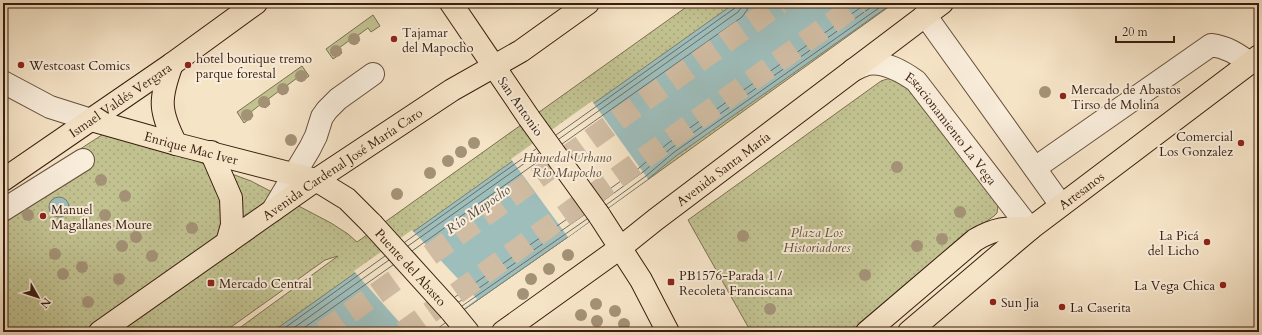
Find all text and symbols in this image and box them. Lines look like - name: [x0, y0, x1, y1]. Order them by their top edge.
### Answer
- scale bar: [1116, 18, 1174, 44]
- place label: Tajamar del Mapocho: [402, 24, 474, 57]
- text: 20 m: [1122, 24, 1149, 40]
- marker: Tajamar del Mapocho: [389, 34, 399, 44]
- place label: hotel boutique tremo parque forestal: [196, 50, 312, 83]
- place label: Westcoast Comics: [28, 57, 130, 75]
- street label: Ismael Valdés Vergara: [66, 59, 176, 142]
- marker: Westcoast Comics: [16, 60, 26, 70]
- marker: hotel boutique tremo parque forestal: [183, 60, 193, 70]
- street label: Estacionamiento La Vega: [901, 68, 1001, 189]
- street label: San Antonio: [493, 73, 547, 140]
- place label: Mercado de Abastos Tirso de Molina: [1071, 81, 1181, 114]
- marker: Mercado de Abastos Tirso de Molina: [1058, 91, 1068, 101]
- street label: Avenida Cardenal José María Caro: [259, 104, 426, 225]
- street label: Enrique Mac Iver: [142, 127, 240, 170]
- street label: Avenida Santa María: [673, 128, 775, 211]
- place label: Comercial Los Gonzalez: [1159, 128, 1234, 161]
- marker: Comercial Los Gonzalez: [1236, 138, 1246, 148]
- park label: Humedal Urbano Río Mapocho: [522, 149, 612, 182]
- street label: Artesanos: [1055, 168, 1108, 214]
- water label: Río Mapocho: [442, 180, 515, 239]
- place label: Manuel Magallanes Moure: [51, 201, 152, 234]
- marker: Manuel Magallanes Moure: [38, 211, 48, 221]
- park label: Plaza Los Historiadores: [783, 224, 851, 257]
- street label: Puente del Abasto: [370, 225, 450, 310]
- place label: La Picá del Licho: [1148, 227, 1199, 260]
- marker: La Picá del Licho: [1202, 237, 1212, 247]
- place label: PB1576-Parada 1 / Recoleta Franciscana: [679, 267, 793, 300]
- place label: Mercado Central: [219, 275, 313, 293]
- north arrow: [18, 277, 58, 317]
- marker: PB1576-Parada 1 / Recoleta Franciscana: [666, 277, 676, 287]
- place label: La Vega Chica: [1134, 277, 1215, 295]
- marker: Mercado Central: [206, 278, 216, 288]
- marker: La Vega Chica: [1218, 280, 1228, 290]
- place label: Sun Jia: [1001, 294, 1040, 312]
- text: N: [36, 295, 54, 312]
- marker: Sun Jia: [988, 297, 998, 307]
- place label: La Caserita: [1070, 299, 1131, 317]
- marker: La Caserita: [1057, 302, 1067, 312]

